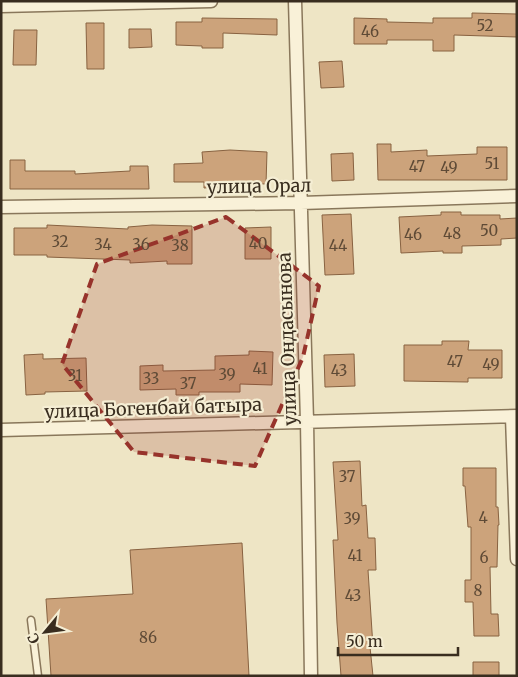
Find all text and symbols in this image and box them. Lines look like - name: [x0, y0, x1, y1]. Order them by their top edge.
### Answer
- house number: 52: [476, 16, 494, 35]
- house number: 46: [361, 22, 379, 41]
- house number: 51: [485, 154, 500, 173]
- house number: 47: [409, 157, 426, 176]
- house number: 49: [440, 158, 458, 177]
- street label: улица Орал: [207, 174, 312, 198]
- house number: 50: [480, 221, 498, 240]
- house number: 48: [443, 224, 461, 243]
- house number: 46: [404, 225, 422, 244]
- house number: 32: [51, 232, 69, 251]
- house number: 40: [249, 234, 267, 253]
- house number: 34: [94, 235, 112, 254]
- house number: 36: [132, 235, 150, 254]
- house number: 38: [171, 236, 189, 255]
- house number: 44: [329, 236, 347, 255]
- street label: улица Ондасынова: [272, 252, 302, 426]
- house number: 47: [447, 352, 464, 371]
- house number: 49: [482, 355, 500, 374]
- house number: 41: [253, 359, 268, 378]
- house number: 43: [331, 361, 347, 380]
- house number: 39: [218, 365, 236, 384]
- house number: 31: [68, 366, 83, 385]
- house number: 33: [143, 369, 159, 388]
- house number: 37: [180, 374, 197, 393]
- street label: улица Богенбай батыра: [44, 393, 263, 423]
- house number: 37: [339, 467, 356, 486]
- house number: 4: [478, 508, 488, 527]
- house number: 39: [343, 509, 361, 528]
- house number: 41: [348, 546, 363, 565]
- house number: 6: [479, 548, 489, 567]
- house number: 8: [474, 581, 483, 600]
- house number: 43: [345, 586, 361, 605]
- north arrow: [20, 607, 70, 657]
- scale bar: [338, 624, 458, 656]
- house number: 86: [139, 628, 157, 647]
- text: С: [24, 630, 44, 647]
- text: 50 m: [346, 632, 383, 651]

